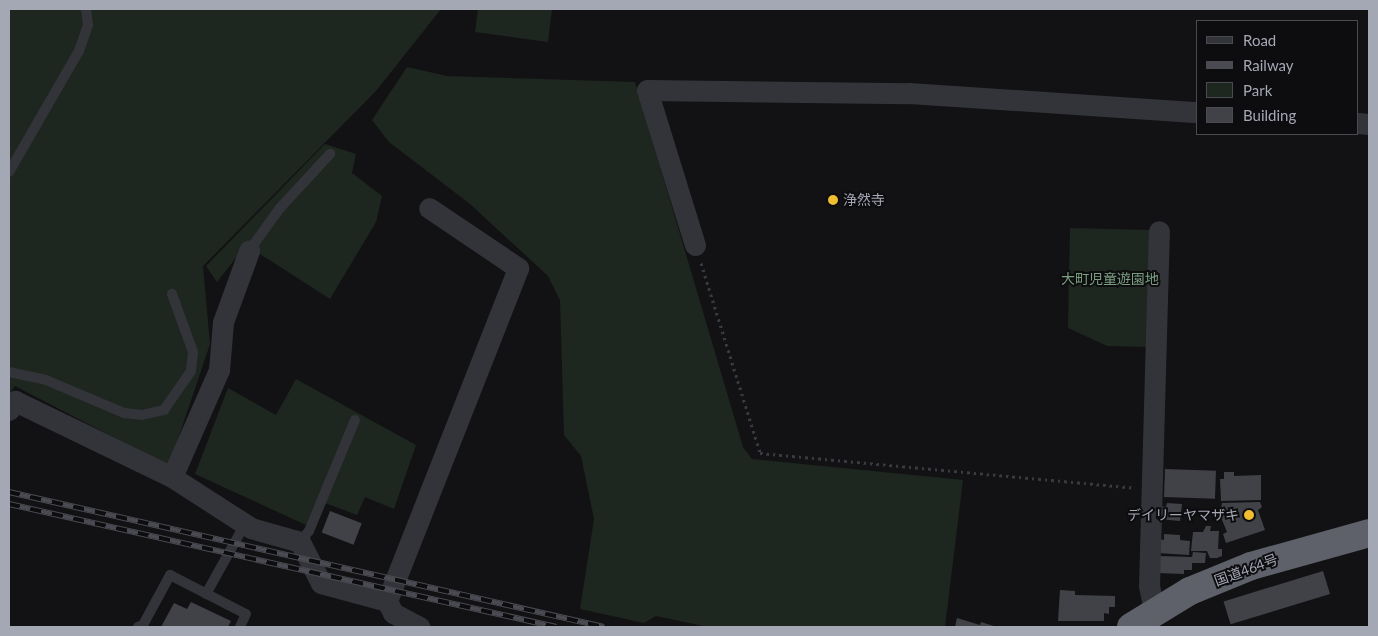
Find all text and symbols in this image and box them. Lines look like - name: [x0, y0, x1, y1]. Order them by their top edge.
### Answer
- legend: [1196, 20, 1358, 135]
- text: Road: [1243, 31, 1276, 49]
- text: Railway: [1243, 56, 1294, 74]
- text: Park: [1243, 81, 1272, 99]
- text: Building: [1243, 106, 1296, 124]
- place label: 浄然寺: [843, 192, 885, 208]
- marker: 浄然寺: [827, 194, 839, 206]
- park label: 大町児童遊園地: [1061, 271, 1159, 287]
- place label: デイリーヤマザキ: [1127, 507, 1239, 523]
- marker: デイリーヤマザキ: [1243, 509, 1255, 521]
- street label: 国道464号: [1212, 551, 1280, 589]

